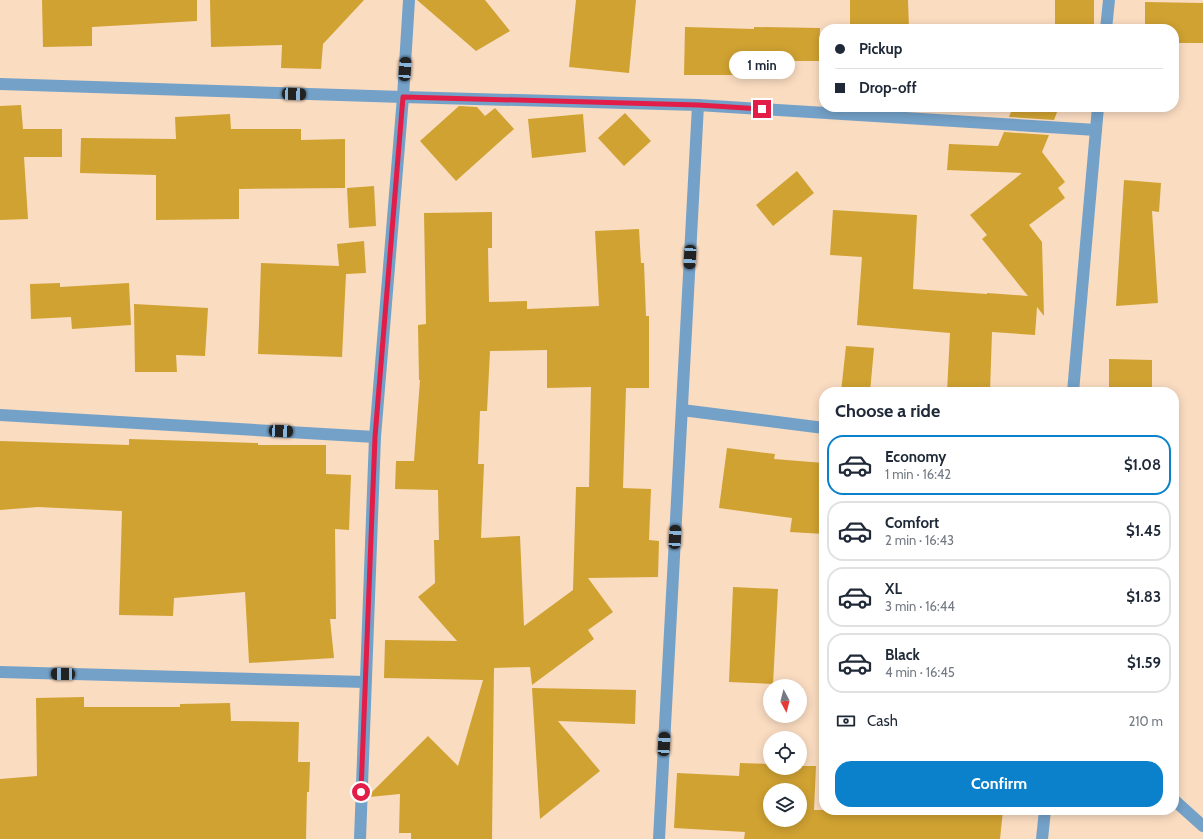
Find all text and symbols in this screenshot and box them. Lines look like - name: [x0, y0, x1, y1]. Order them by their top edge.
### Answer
- text: Pickup: [859, 40, 902, 58]
- callout: 1 min: [729, 51, 795, 79]
- car: [398, 57, 412, 81]
- text: 1 min: [747, 57, 777, 73]
- text: Drop-off: [859, 79, 917, 97]
- car: [282, 88, 306, 100]
- route end: [753, 100, 771, 118]
- car: [683, 245, 697, 269]
- text: Choose a ride: [835, 400, 940, 422]
- car: [269, 424, 293, 438]
- icon: car: [837, 447, 873, 483]
- text: Economy: [885, 448, 946, 466]
- text: $1.08: [1124, 456, 1161, 474]
- text: 1 min · 16:42: [885, 466, 951, 482]
- icon: car: [837, 513, 873, 549]
- text: Comfort: [885, 514, 939, 532]
- text: $1.45: [1126, 522, 1161, 540]
- car: [668, 525, 682, 549]
- text: 2 min · 16:43: [885, 532, 954, 548]
- icon: car: [837, 579, 873, 615]
- text: XL: [885, 580, 902, 598]
- text: $1.83: [1126, 588, 1161, 606]
- text: 3 min · 16:44: [885, 598, 955, 614]
- icon: car: [837, 645, 873, 681]
- text: Black: [885, 646, 920, 664]
- text: $1.59: [1127, 654, 1161, 672]
- text: 4 min · 16:45: [885, 664, 955, 680]
- car: [51, 668, 75, 680]
- north arrow: [763, 679, 807, 723]
- map controls: [763, 679, 807, 827]
- icon: cash: [835, 710, 857, 732]
- text: Cash: [867, 712, 898, 730]
- text: 210 m: [1129, 713, 1163, 729]
- button: locate: [763, 731, 807, 775]
- car: [657, 732, 671, 756]
- button: Confirm: [835, 761, 1163, 807]
- route start: [352, 783, 370, 801]
- button: layers: [763, 783, 807, 827]

